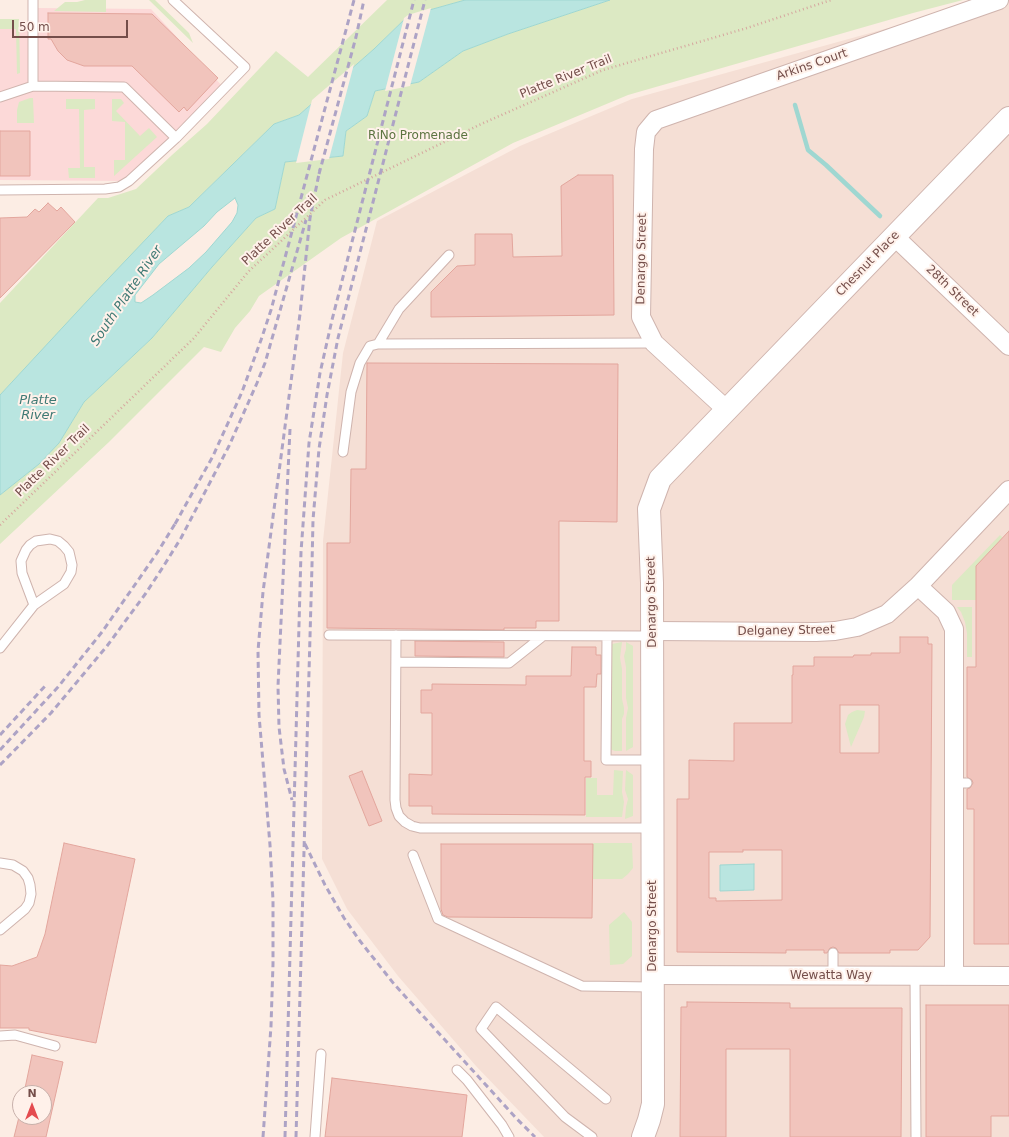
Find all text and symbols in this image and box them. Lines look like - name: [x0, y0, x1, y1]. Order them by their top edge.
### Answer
- scale bar: [14, 12, 130, 38]
- text: 50 m: [19, 20, 50, 34]
- street label: Arkins Court: [775, 46, 849, 84]
- street label: Platte River Trail: [518, 52, 614, 102]
- park label: RiNo Promenade: [368, 129, 468, 143]
- street label: Platte River Trail: [239, 191, 321, 269]
- street label: Denargo Street: [634, 213, 650, 305]
- street label: Chesnut Place: [833, 228, 903, 300]
- water label: South Platte River: [88, 243, 166, 349]
- street label: 28th Street: [923, 262, 981, 320]
- water label: Platte River: [19, 393, 57, 424]
- street label: Platte River Trail: [13, 422, 93, 500]
- street label: Denargo Street: [644, 556, 660, 648]
- street label: Delganey Street: [737, 623, 835, 639]
- street label: Denargo Street: [646, 880, 660, 972]
- street label: Wewatta Way: [790, 969, 872, 983]
- north arrow: [12, 1085, 52, 1125]
- text: N: [27, 1087, 37, 1100]

